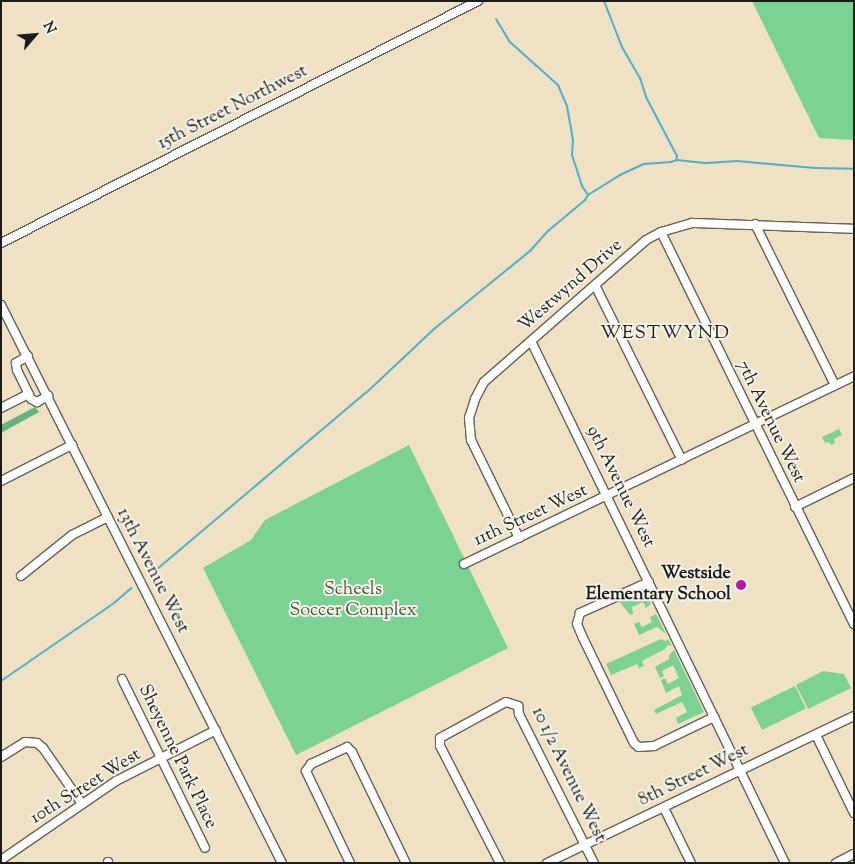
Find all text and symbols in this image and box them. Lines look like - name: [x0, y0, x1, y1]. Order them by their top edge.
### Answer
- north arrow: [10, 10, 60, 60]
- text: N: [37, 19, 60, 38]
- street label: 15th Street Northwest: [155, 61, 311, 155]
- street label: Westwynd Drive: [515, 235, 627, 337]
- district label: WESTWYND: [599, 323, 731, 345]
- street label: 7th Avenue West: [731, 357, 809, 487]
- street label: 9th Avenue West: [581, 422, 659, 552]
- street label: 11th Street West: [471, 480, 591, 552]
- street label: 13th Avenue West: [111, 505, 193, 637]
- place label: Westside Elementary School: [586, 564, 731, 606]
- marker: Westside Elementary School: [735, 579, 747, 591]
- park label: Scheels Soccer Complex: [289, 580, 417, 622]
- street label: Sheyenne Park Place: [133, 681, 221, 833]
- street label: 10 1/2 Avenue West: [526, 704, 610, 846]
- street label: 8th Street West: [635, 740, 753, 812]
- street label: 10th Street West: [27, 744, 145, 830]

